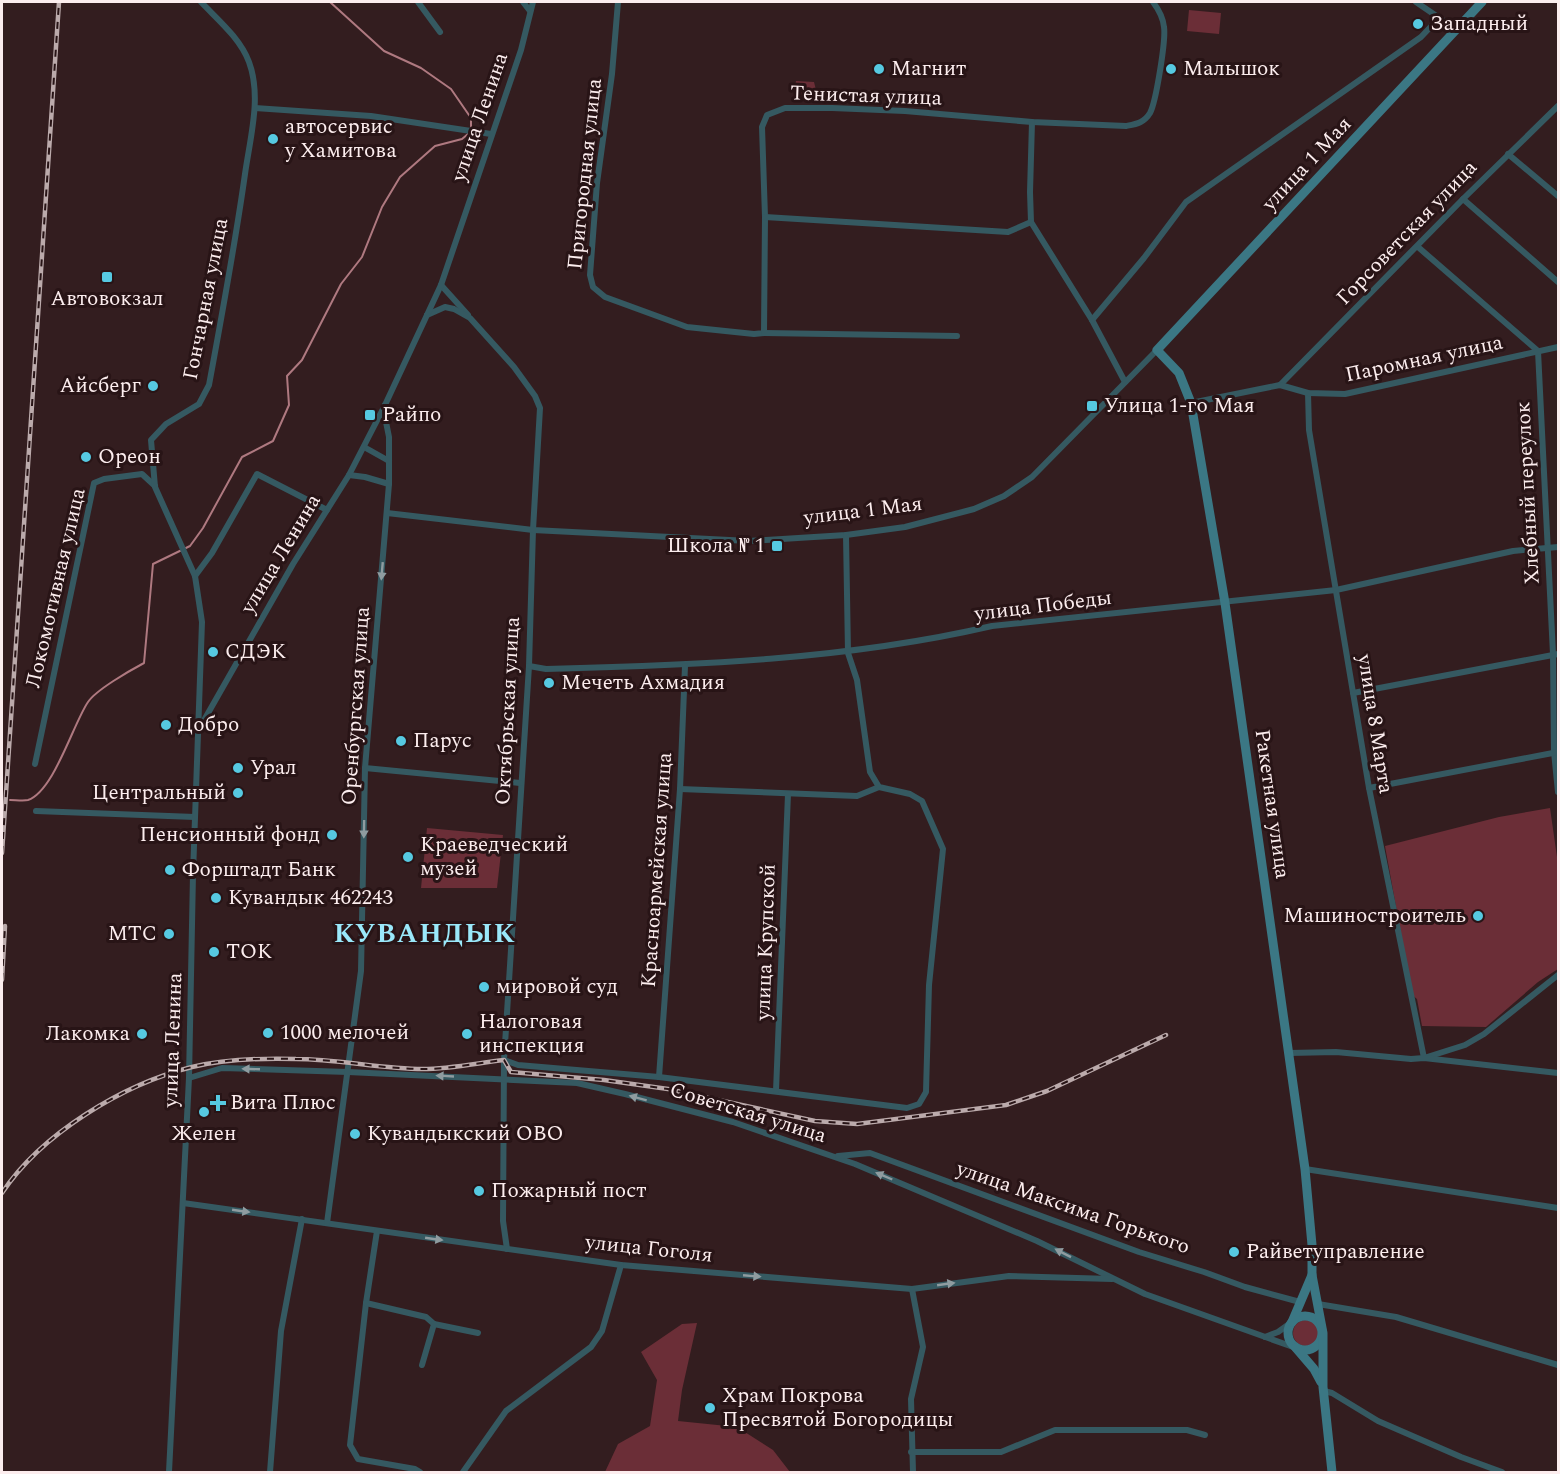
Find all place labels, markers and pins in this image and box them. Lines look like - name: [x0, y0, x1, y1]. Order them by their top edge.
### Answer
- place label: Западный: [1430, 8, 1528, 40]
- marker: Западный: [1411, 17, 1425, 31]
- place label: Магнит: [891, 53, 966, 85]
- place label: Малышок: [1183, 53, 1280, 85]
- marker: Магнит: [872, 62, 886, 76]
- marker: Малышок: [1164, 62, 1178, 76]
- place label: автосервис у Хамитова: [284, 111, 397, 167]
- marker: автосервис у Хамитова: [266, 132, 280, 146]
- marker: Автовокзал: [100, 270, 114, 284]
- place label: Автовокзал: [51, 283, 163, 315]
- place label: Айсберг: [59, 370, 141, 402]
- marker: Айсберг: [146, 379, 160, 393]
- place label: Улица 1-го Мая: [1104, 390, 1255, 422]
- place label: Райпо: [382, 399, 441, 431]
- marker: Улица 1-го Мая: [1085, 399, 1099, 413]
- marker: Райпо: [363, 408, 377, 422]
- place label: Ореон: [98, 441, 161, 473]
- marker: Ореон: [79, 450, 93, 464]
- place label: Школа № 1: [667, 530, 765, 562]
- marker: Школа № 1: [770, 539, 784, 553]
- place label: СДЭК: [225, 636, 286, 668]
- marker: СДЭК: [206, 645, 220, 659]
- place label: Мечеть Ахмадия: [561, 667, 725, 699]
- marker: Мечеть Ахмадия: [542, 676, 556, 690]
- place label: Добро: [178, 709, 239, 741]
- marker: Добро: [159, 718, 173, 732]
- place label: Парус: [413, 725, 472, 757]
- marker: Парус: [394, 734, 408, 748]
- place label: Урал: [250, 752, 296, 784]
- marker: Урал: [231, 761, 245, 775]
- place label: Центральный: [92, 777, 226, 809]
- marker: Центральный: [231, 786, 245, 800]
- place label: Пенсионный фонд: [139, 819, 320, 851]
- marker: Пенсионный фонд: [325, 828, 339, 842]
- place label: Краеведческий музей: [420, 829, 568, 885]
- marker: Краеведческий музей: [401, 850, 415, 864]
- place label: Форштадт Банк: [182, 854, 336, 886]
- marker: Форштадт Банк: [163, 863, 177, 877]
- place label: Кувандык 462243: [228, 882, 394, 914]
- marker: Кувандык 462243: [209, 891, 223, 905]
- place label: Машиностроитель: [1284, 900, 1466, 932]
- marker: Машиностроитель: [1471, 909, 1485, 923]
- place label: МТС: [108, 918, 157, 950]
- marker: МТС: [162, 927, 176, 941]
- place label: ТОК: [226, 936, 272, 968]
- marker: ТОК: [207, 945, 221, 959]
- place label: мировой суд: [496, 971, 618, 1003]
- marker: мировой суд: [477, 980, 491, 994]
- place label: Налоговая инспекция: [479, 1006, 584, 1062]
- place label: 1000 мелочей: [280, 1017, 409, 1049]
- place label: Лакомка: [45, 1018, 131, 1050]
- marker: 1000 мелочей: [261, 1026, 275, 1040]
- marker: Лакомка: [135, 1027, 149, 1041]
- marker: Налоговая инспекция: [460, 1027, 474, 1041]
- place label: Вита Плюс: [230, 1087, 336, 1119]
- marker: Вита Плюс: [211, 1096, 225, 1110]
- marker: Желен: [197, 1105, 211, 1119]
- place label: Желен: [172, 1118, 236, 1150]
- place label: Кувандыкский ОВО: [367, 1118, 563, 1150]
- marker: Кувандыкский ОВО: [348, 1127, 362, 1141]
- place label: Пожарный пост: [491, 1175, 647, 1207]
- marker: Пожарный пост: [472, 1184, 486, 1198]
- place label: Райветуправление: [1246, 1236, 1425, 1268]
- marker: Райветуправление: [1227, 1245, 1241, 1259]
- place label: Храм Покрова Пресвятой Богородицы: [722, 1380, 953, 1436]
- marker: Храм Покрова Пресвятой Богородицы: [703, 1401, 717, 1415]

